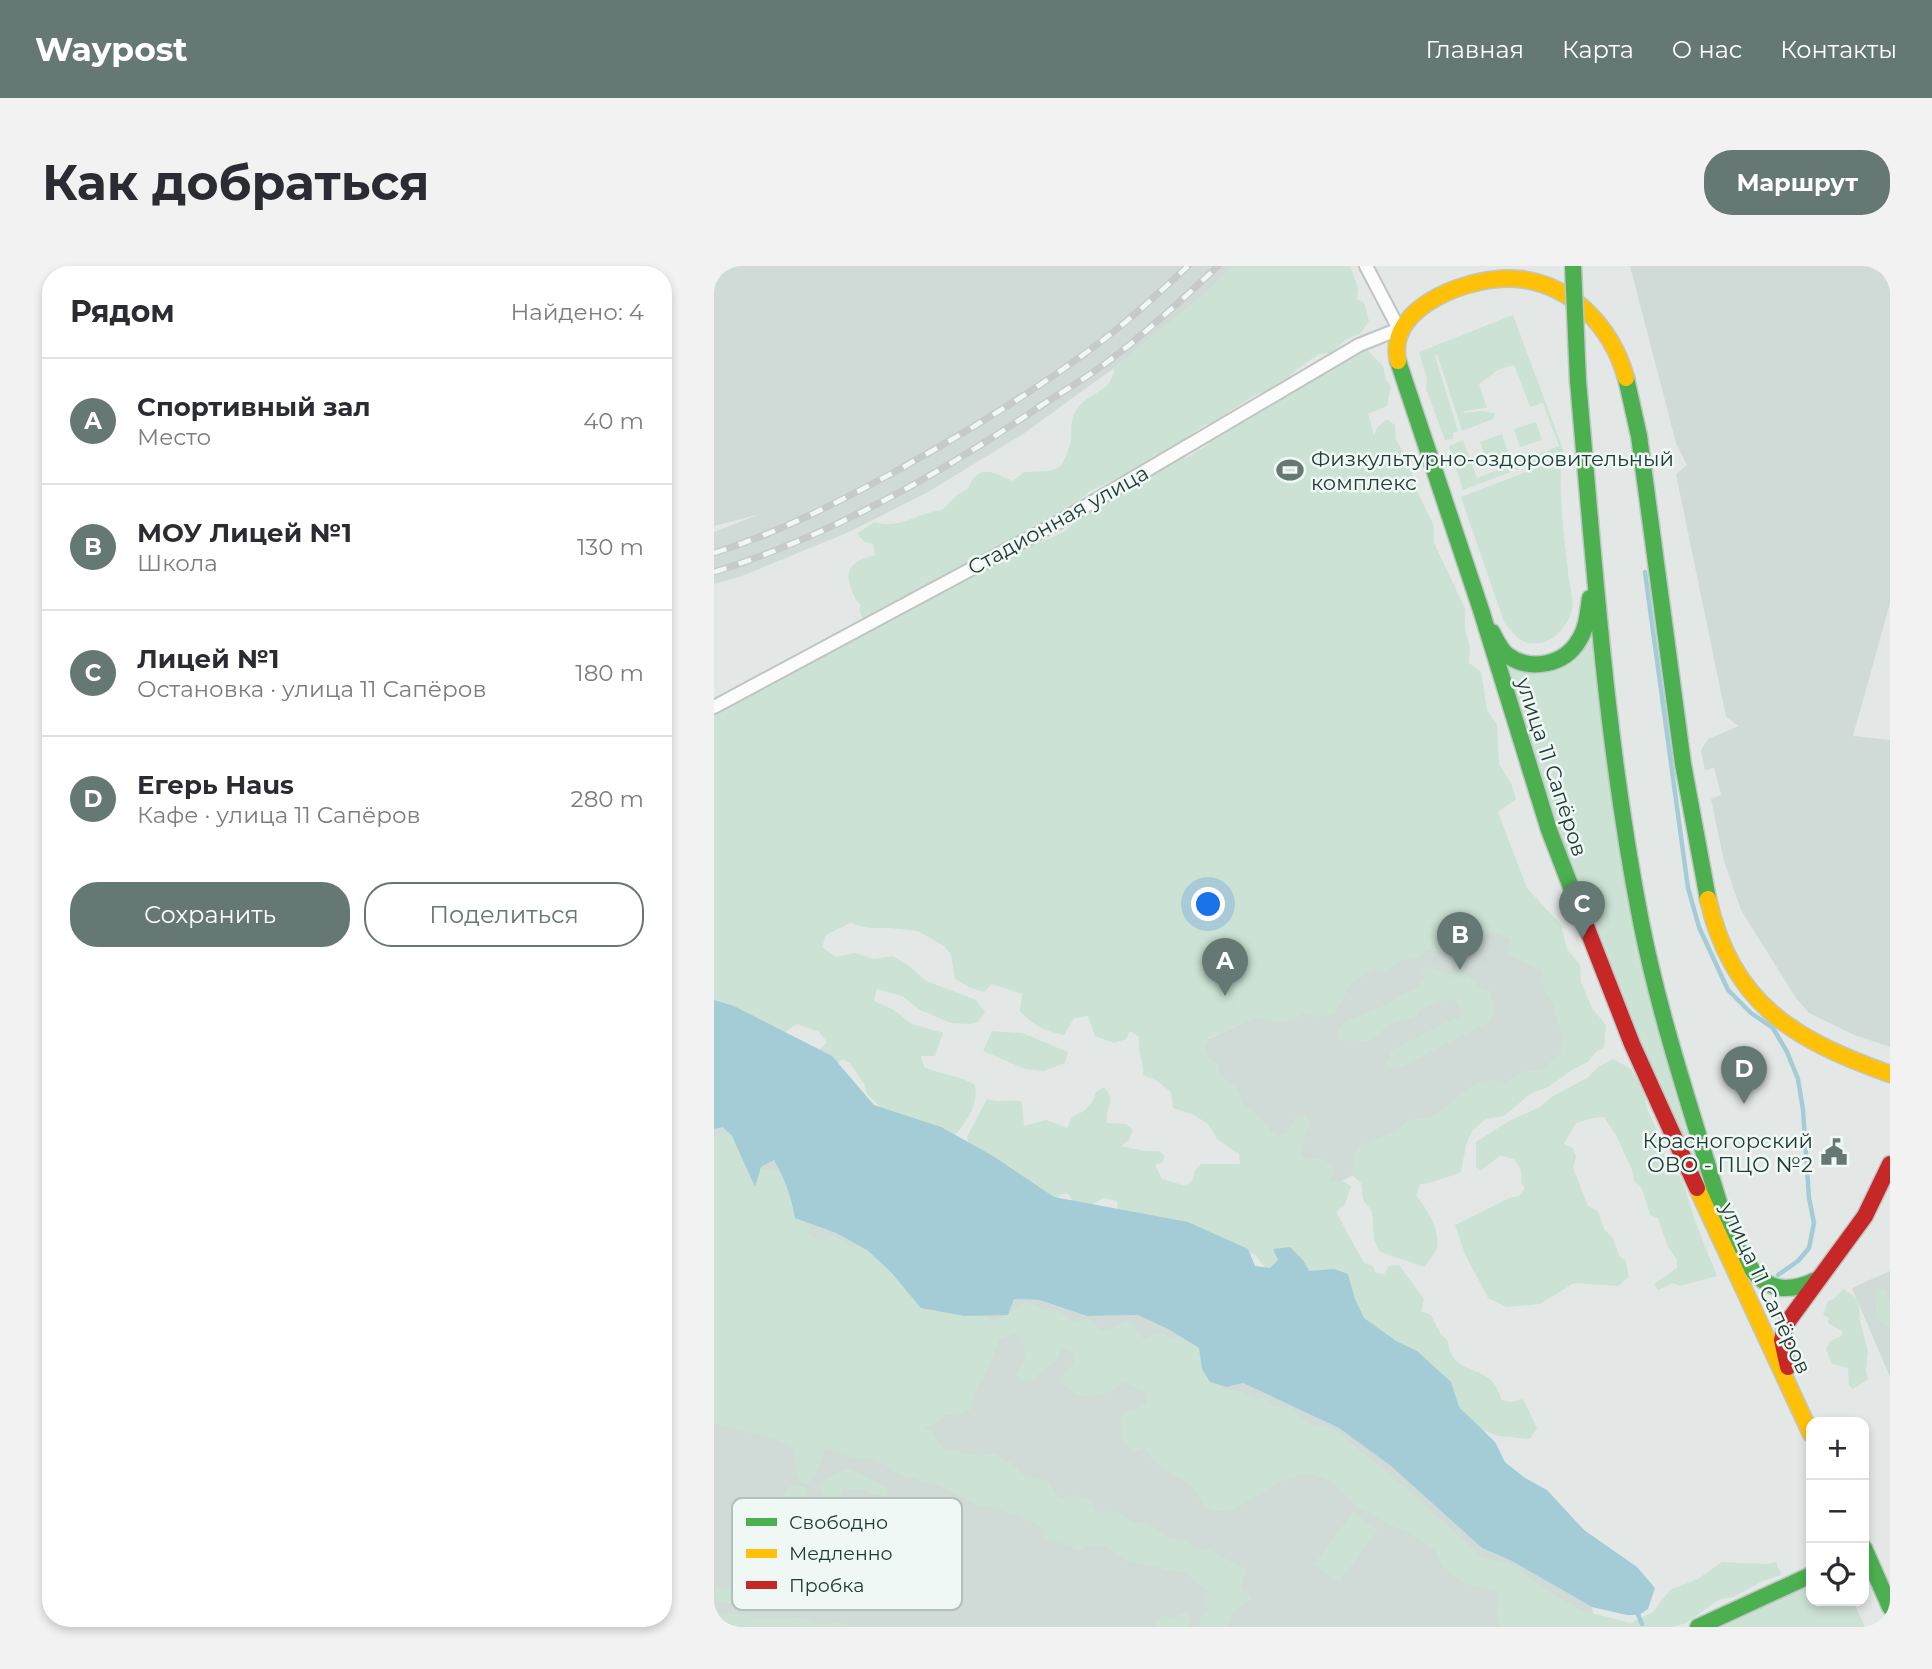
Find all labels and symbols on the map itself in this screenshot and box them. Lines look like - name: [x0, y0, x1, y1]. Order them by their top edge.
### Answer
- place label: Физкультурно-оздоровительный комплекс: [1311, 446, 1674, 495]
- sports icon: Физкультурно-оздоровительный комплекс: [1275, 455, 1305, 485]
- street label: Стадионная улица: [963, 460, 1153, 580]
- street label: улица 11 Сапёров: [1511, 673, 1593, 860]
- pin: C: [1559, 881, 1605, 939]
- your location: [1191, 887, 1225, 921]
- pin: B: [1437, 912, 1483, 970]
- pin: A: [1202, 938, 1248, 996]
- pin: D: [1721, 1046, 1767, 1104]
- place label: Красногорский ОВО - ПЦО №2: [1642, 1128, 1813, 1177]
- public building icon: Красногорский ОВО - ПЦО №2: [1819, 1137, 1849, 1167]
- street label: улица 11 Сапёров: [1715, 1197, 1817, 1378]
- legend: [732, 1498, 962, 1610]
- text: Свободно: [789, 1511, 888, 1534]
- text: Медленно: [789, 1542, 893, 1565]
- text: Пробка: [789, 1574, 864, 1597]

